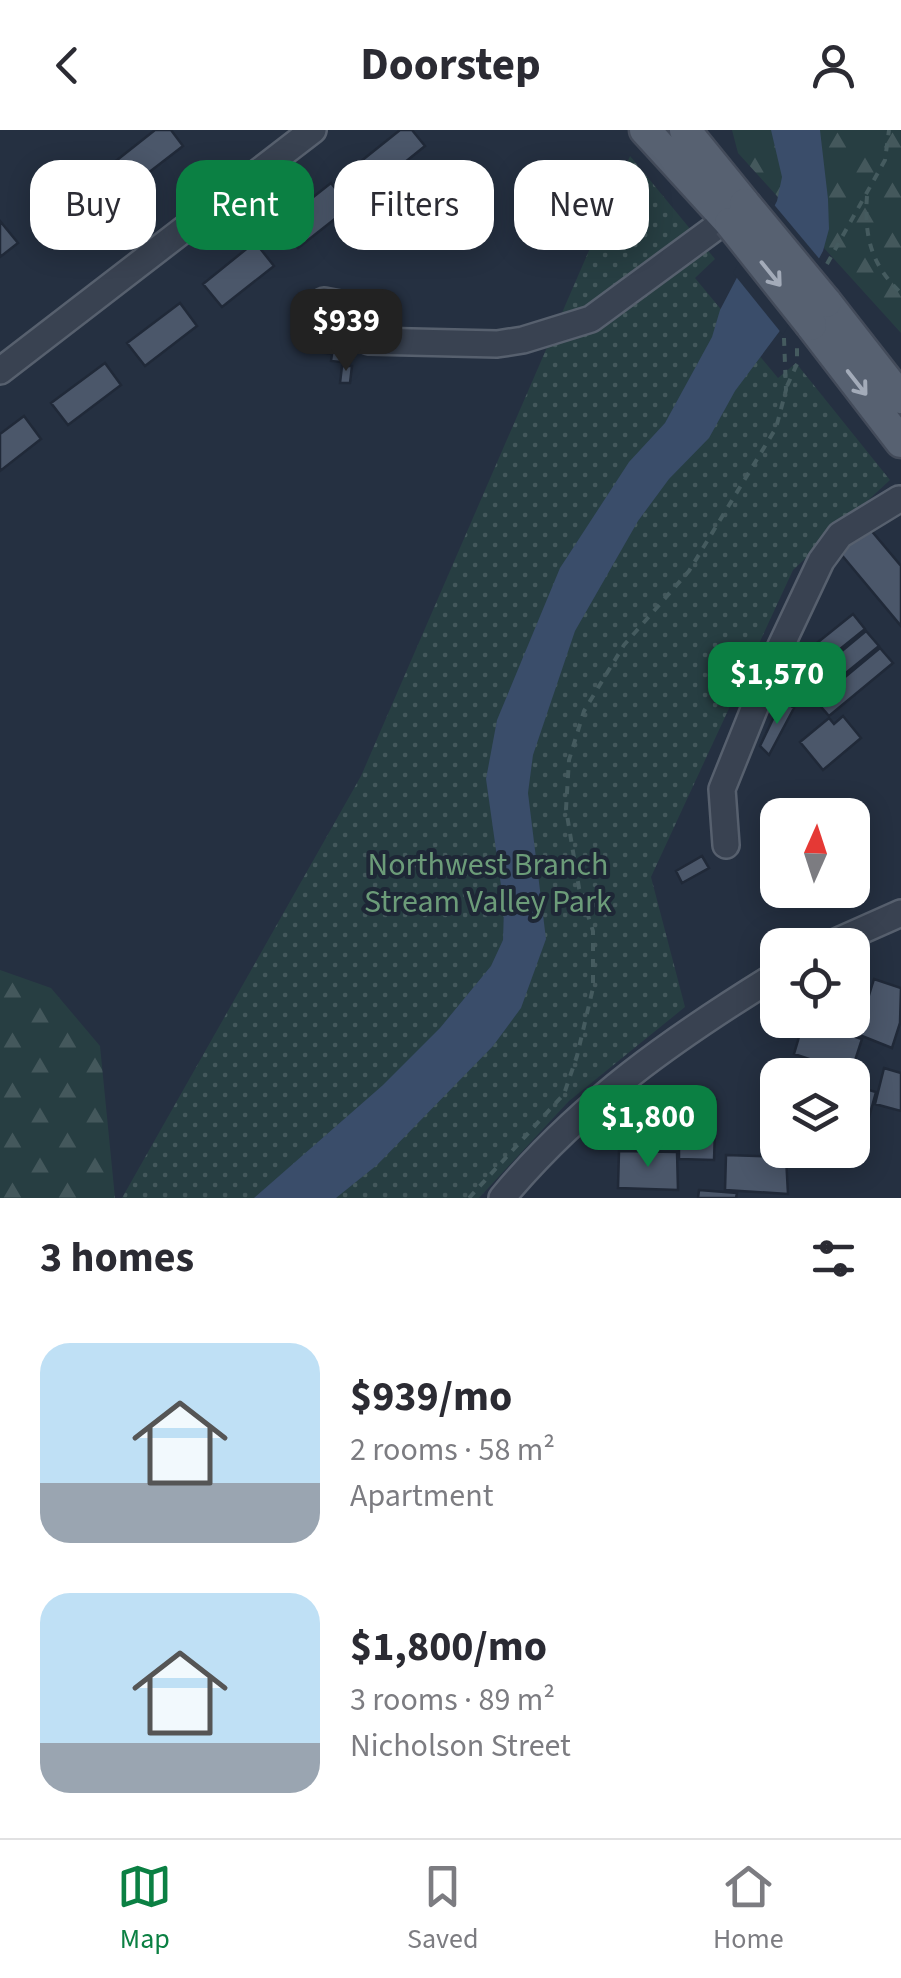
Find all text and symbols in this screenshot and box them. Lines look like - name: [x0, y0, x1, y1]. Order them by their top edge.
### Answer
- text: Doorstep: [360, 33, 541, 97]
- icon: back: [40, 38, 95, 93]
- icon: person: [806, 38, 861, 93]
- chip: Buy: [30, 160, 156, 250]
- chip: Rent: [176, 160, 314, 250]
- chip: Filters: [334, 160, 494, 250]
- chip: New: [514, 160, 649, 250]
- one-way arrow: [760, 260, 782, 286]
- pin: $939: [287, 289, 405, 374]
- text: $939: [312, 298, 380, 344]
- one-way arrow: [846, 369, 868, 395]
- pin: $1,570: [696, 642, 858, 727]
- text: $1,570: [730, 651, 824, 697]
- north arrow: [760, 798, 870, 908]
- map controls: [760, 798, 870, 1168]
- park label: Northwest Branch Stream Valley Park: [364, 842, 612, 925]
- button: locate: [760, 928, 870, 1038]
- button: layers: [760, 1058, 870, 1168]
- pin: $1,800: [567, 1085, 729, 1170]
- text: $1,800: [601, 1094, 695, 1140]
- text: 3 homes: [40, 1228, 194, 1288]
- icon: filters: [806, 1231, 861, 1286]
- text: $939/mo: [350, 1367, 512, 1427]
- icon: home: [120, 1383, 240, 1503]
- text: 2 rooms · 58 m²: [350, 1427, 555, 1473]
- text: Apartment: [350, 1473, 493, 1519]
- text: $1,800/mo: [350, 1617, 547, 1677]
- icon: home: [120, 1633, 240, 1753]
- text: 3 rooms · 89 m²: [350, 1677, 555, 1723]
- text: Nicholson Street: [350, 1723, 571, 1769]
- tab: Map: [117, 1859, 172, 1959]
- tab: Saved: [407, 1859, 478, 1959]
- tab: Home: [713, 1859, 784, 1959]

